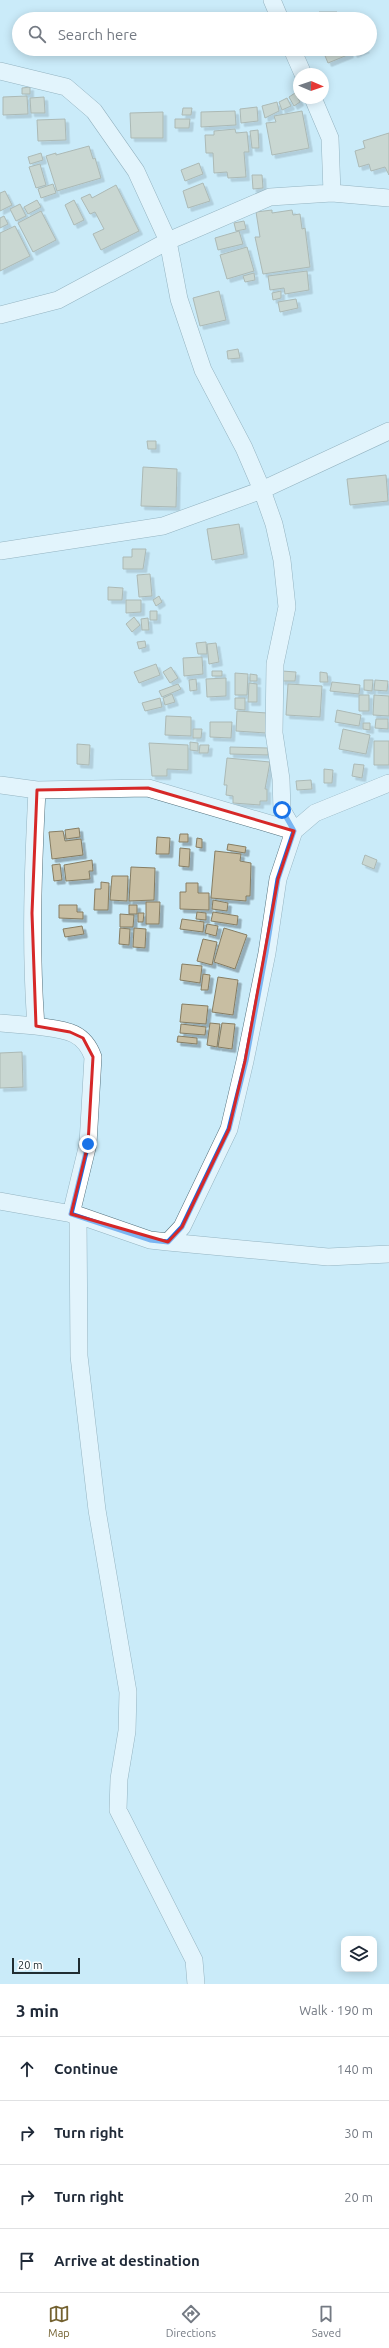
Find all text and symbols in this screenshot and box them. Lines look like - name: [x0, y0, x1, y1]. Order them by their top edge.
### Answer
- search box: [12, 12, 377, 56]
- icon: search: [26, 23, 48, 45]
- text: Search here: [58, 26, 137, 43]
- north arrow: [293, 68, 329, 104]
- route start: [273, 801, 291, 819]
- route end: [79, 1135, 97, 1153]
- map controls: [341, 1936, 377, 1972]
- button: layers: [341, 1936, 377, 1972]
- scale bar: [12, 1956, 80, 1975]
- text: 20 m: [18, 1959, 42, 1971]
- text: 3 min: [16, 2001, 59, 2020]
- text: Walk · 190 m: [299, 2003, 373, 2017]
- icon: ahead: [16, 2058, 38, 2080]
- text: Continue: [54, 2060, 118, 2077]
- text: 140 m: [337, 2062, 373, 2076]
- icon: right: [16, 2122, 38, 2144]
- text: Turn right: [54, 2124, 124, 2141]
- text: 30 m: [344, 2126, 373, 2140]
- icon: right: [16, 2186, 38, 2208]
- text: Turn right: [54, 2188, 124, 2205]
- text: 20 m: [344, 2190, 373, 2204]
- icon: arrive: [16, 2250, 38, 2272]
- text: Arrive at destination: [54, 2252, 200, 2269]
- tab: Map: [48, 2303, 70, 2339]
- tab: Directions: [166, 2303, 216, 2339]
- tab: Saved: [312, 2303, 341, 2339]

